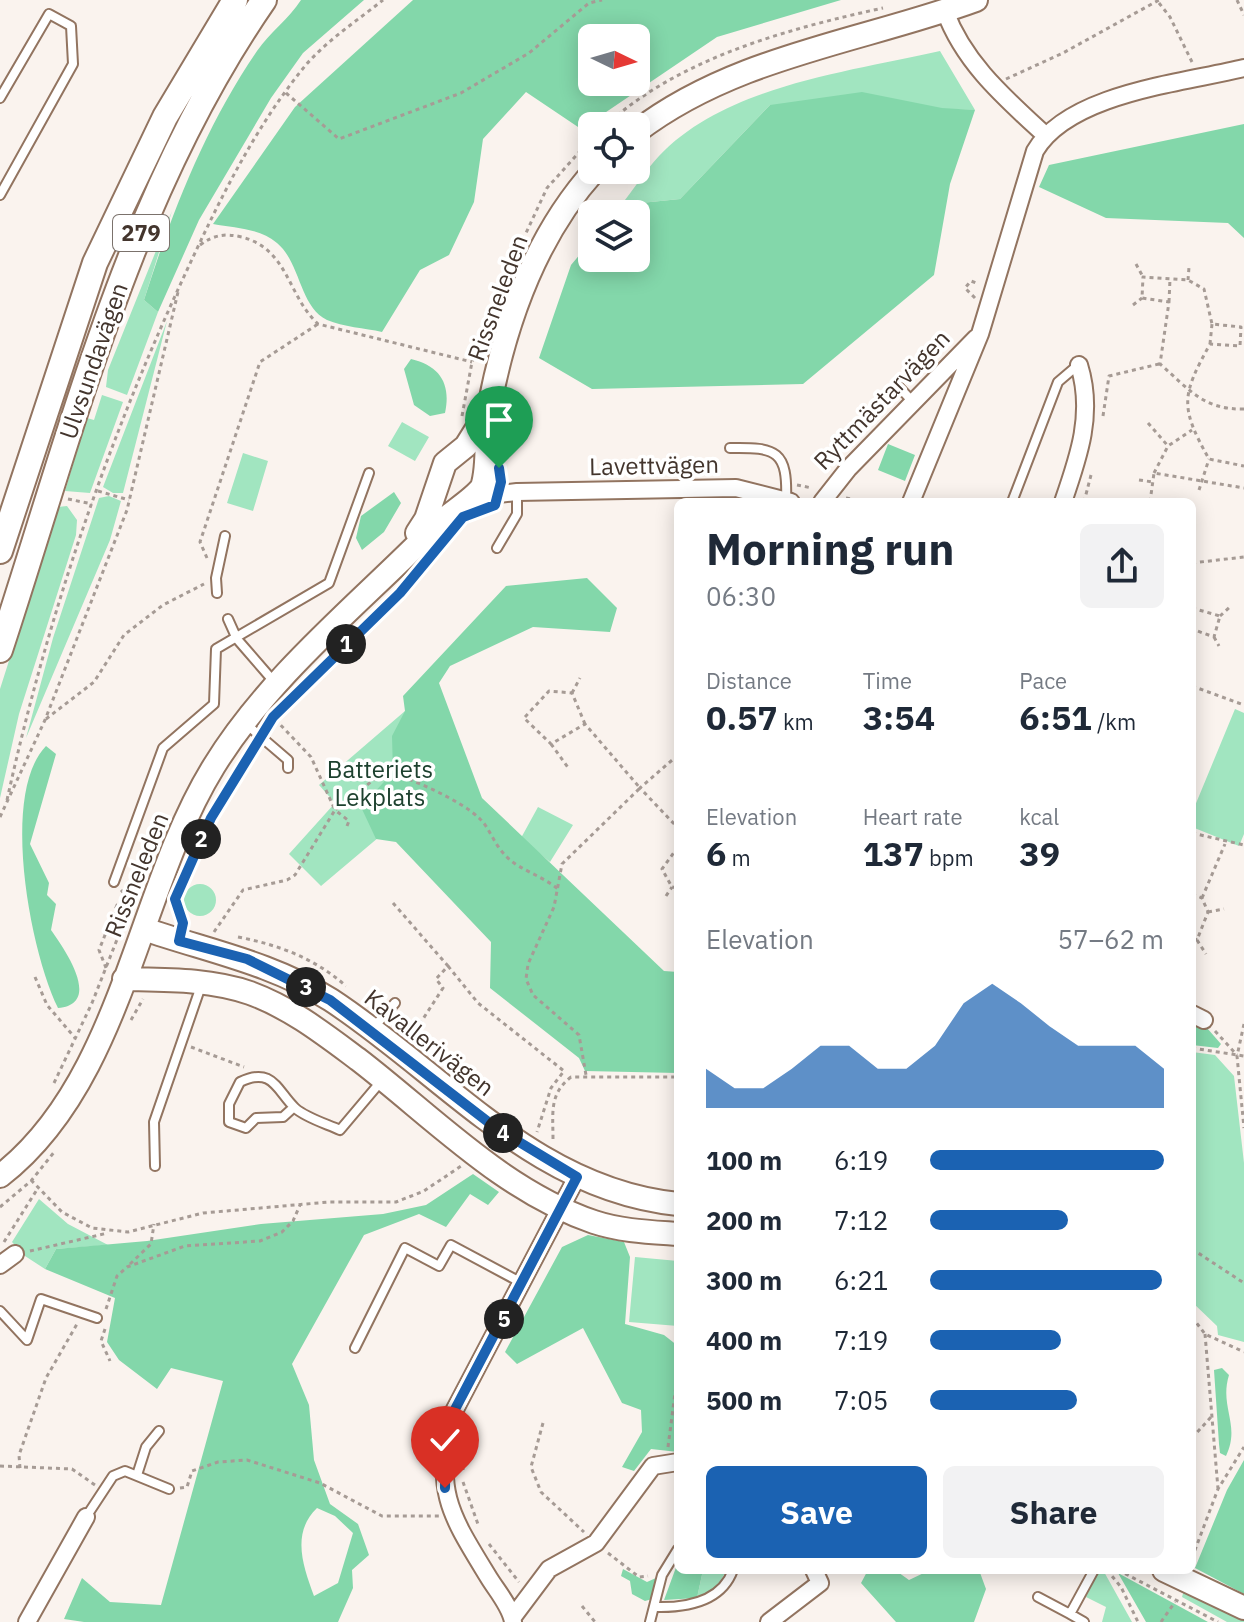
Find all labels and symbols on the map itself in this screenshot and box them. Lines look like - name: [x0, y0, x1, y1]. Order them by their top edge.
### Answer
- north arrow: [578, 24, 650, 96]
- road number: 279: [113, 215, 169, 251]
- street label: Rissneleden: [459, 230, 535, 365]
- street label: Ulvsundavägen: [51, 278, 135, 443]
- street label: Ryttmästarvägen: [806, 322, 956, 476]
- pin: [465, 386, 533, 468]
- street label: Lavettvägen: [589, 448, 719, 482]
- pin: 1: [326, 624, 366, 664]
- park label: Batteriets Lekplats: [327, 753, 433, 813]
- street label: Rissneleden: [97, 808, 176, 942]
- pin: 2: [181, 819, 221, 859]
- pin: 3: [286, 967, 326, 1007]
- street label: Kavallerivägen: [358, 981, 501, 1103]
- pin: 4: [483, 1113, 523, 1153]
- pin: 5: [484, 1299, 524, 1339]
- pin: [411, 1406, 479, 1488]

